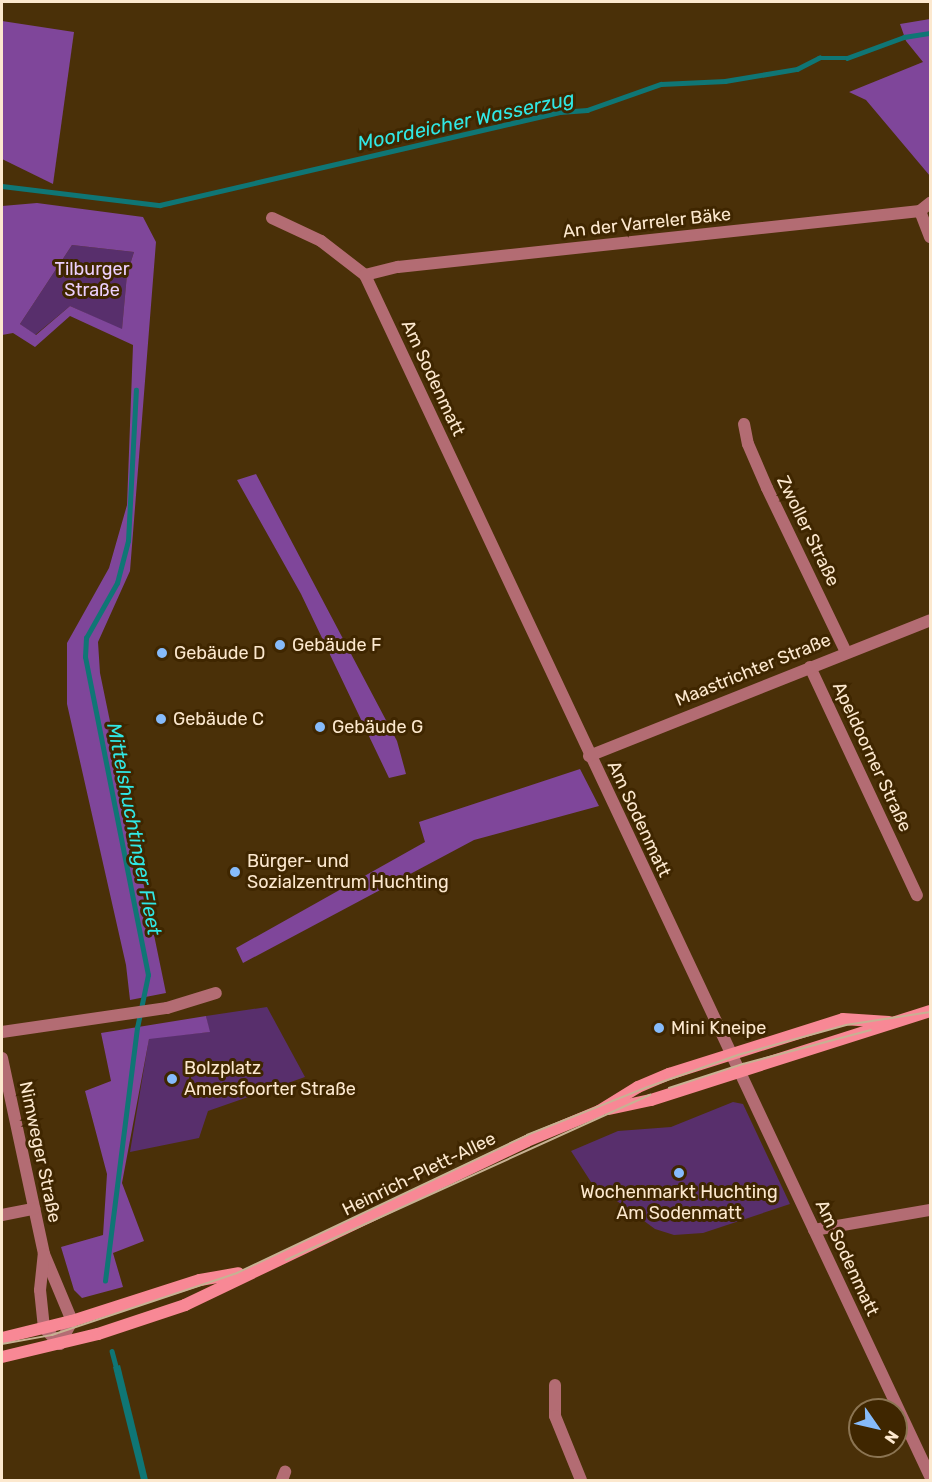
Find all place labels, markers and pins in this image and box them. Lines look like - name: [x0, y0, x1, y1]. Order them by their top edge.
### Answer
- place label: Gebäude F: [292, 634, 382, 656]
- marker: Gebäude F: [273, 638, 287, 652]
- place label: Gebäude D: [174, 642, 265, 664]
- marker: Gebäude D: [155, 646, 169, 660]
- place label: Gebäude C: [173, 708, 264, 730]
- marker: Gebäude C: [154, 712, 168, 726]
- place label: Gebäude G: [332, 716, 423, 738]
- marker: Gebäude G: [313, 720, 327, 734]
- place label: Bürger- und Sozialzentrum Huchting: [247, 851, 449, 894]
- marker: Bürger- und Sozialzentrum Huchting: [228, 865, 242, 879]
- place label: Mini Kneipe: [671, 1017, 766, 1039]
- marker: Mini Kneipe: [652, 1021, 666, 1035]
- place label: Bolzplatz Amersfoorter Straße: [184, 1058, 356, 1100]
- marker: Bolzplatz Amersfoorter Straße: [165, 1072, 179, 1086]
- marker: Wochenmarkt Huchting Am Sodenmatt: [672, 1166, 686, 1180]
- place label: Wochenmarkt Huchting Am Sodenmatt: [580, 1182, 778, 1224]

